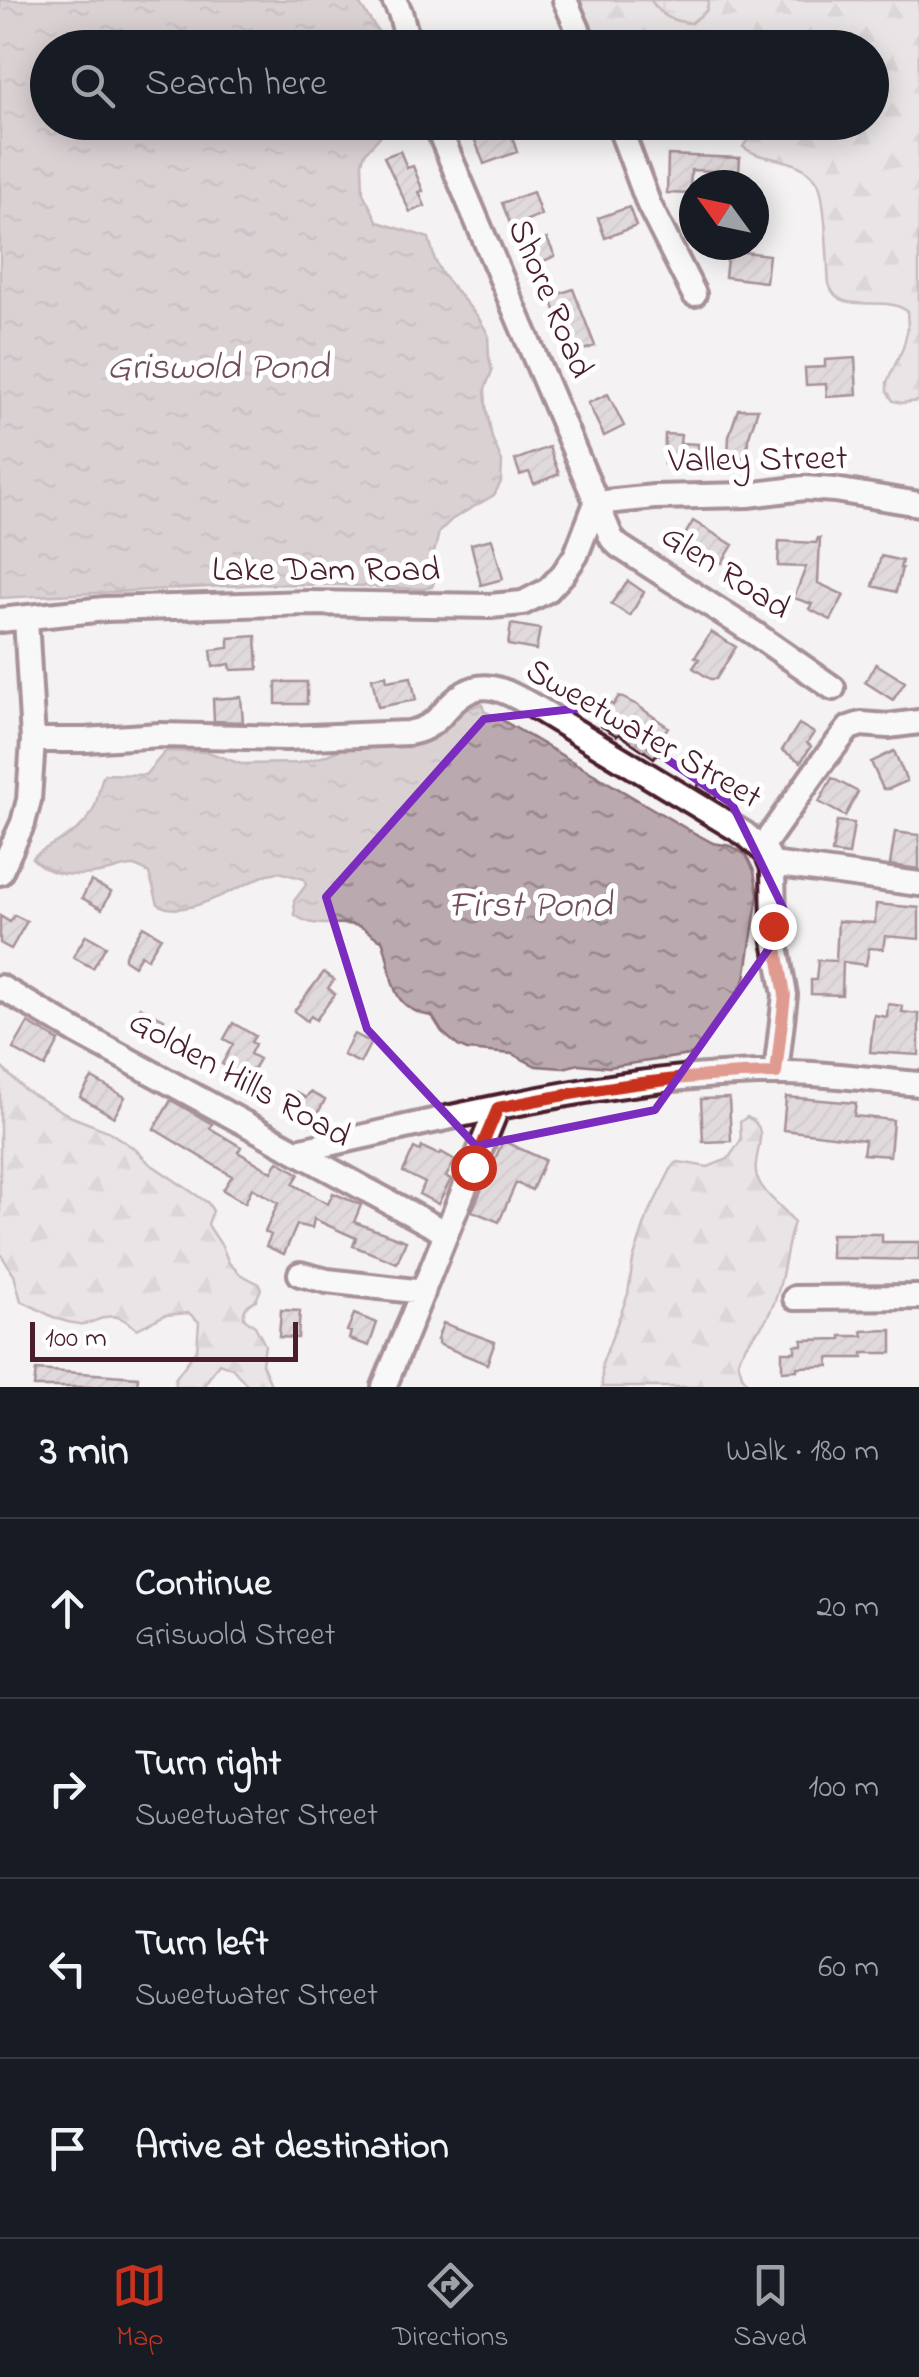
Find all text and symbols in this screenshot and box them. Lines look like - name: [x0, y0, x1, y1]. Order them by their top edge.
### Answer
- search box: [30, 30, 889, 140]
- text: Search here: [145, 57, 327, 113]
- icon: search: [65, 58, 120, 113]
- north arrow: [679, 170, 769, 260]
- street label: Shore Road: [493, 211, 605, 387]
- water label: Griswold Pond: [107, 341, 331, 397]
- street label: Valley Street: [667, 434, 848, 488]
- street label: Glen Road: [650, 512, 800, 634]
- street label: Lake Dam Road: [212, 546, 440, 597]
- street label: Sweetwater Street: [515, 647, 771, 824]
- water label: First Pond: [448, 879, 614, 935]
- route end: [751, 904, 797, 950]
- street label: Golden Hills Road: [118, 998, 360, 1162]
- route start: [451, 1145, 497, 1191]
- scale bar: [30, 1317, 298, 1362]
- text: 100 m: [45, 1319, 107, 1360]
- text: 3 min: [40, 1422, 129, 1483]
- text: Walk · 180 m: [726, 1429, 879, 1476]
- text: Continue: [135, 1557, 271, 1613]
- icon: ahead: [40, 1581, 95, 1636]
- text: 20 m: [816, 1585, 879, 1632]
- text: Griswold Street: [135, 1613, 335, 1660]
- text: Turn right: [135, 1737, 281, 1793]
- icon: right: [40, 1761, 95, 1816]
- text: 100 m: [808, 1765, 879, 1812]
- text: Sweetwater Street: [135, 1793, 378, 1840]
- text: Turn left: [135, 1917, 268, 1973]
- icon: left: [40, 1941, 95, 1996]
- text: 60 m: [818, 1945, 879, 1992]
- text: Sweetwater Street: [135, 1973, 378, 2020]
- text: Arrive at destination: [135, 2120, 449, 2176]
- icon: arrive: [40, 2121, 95, 2176]
- tab: Map: [112, 2258, 167, 2359]
- tab: Directions: [392, 2258, 509, 2359]
- tab: Saved: [734, 2258, 807, 2359]

